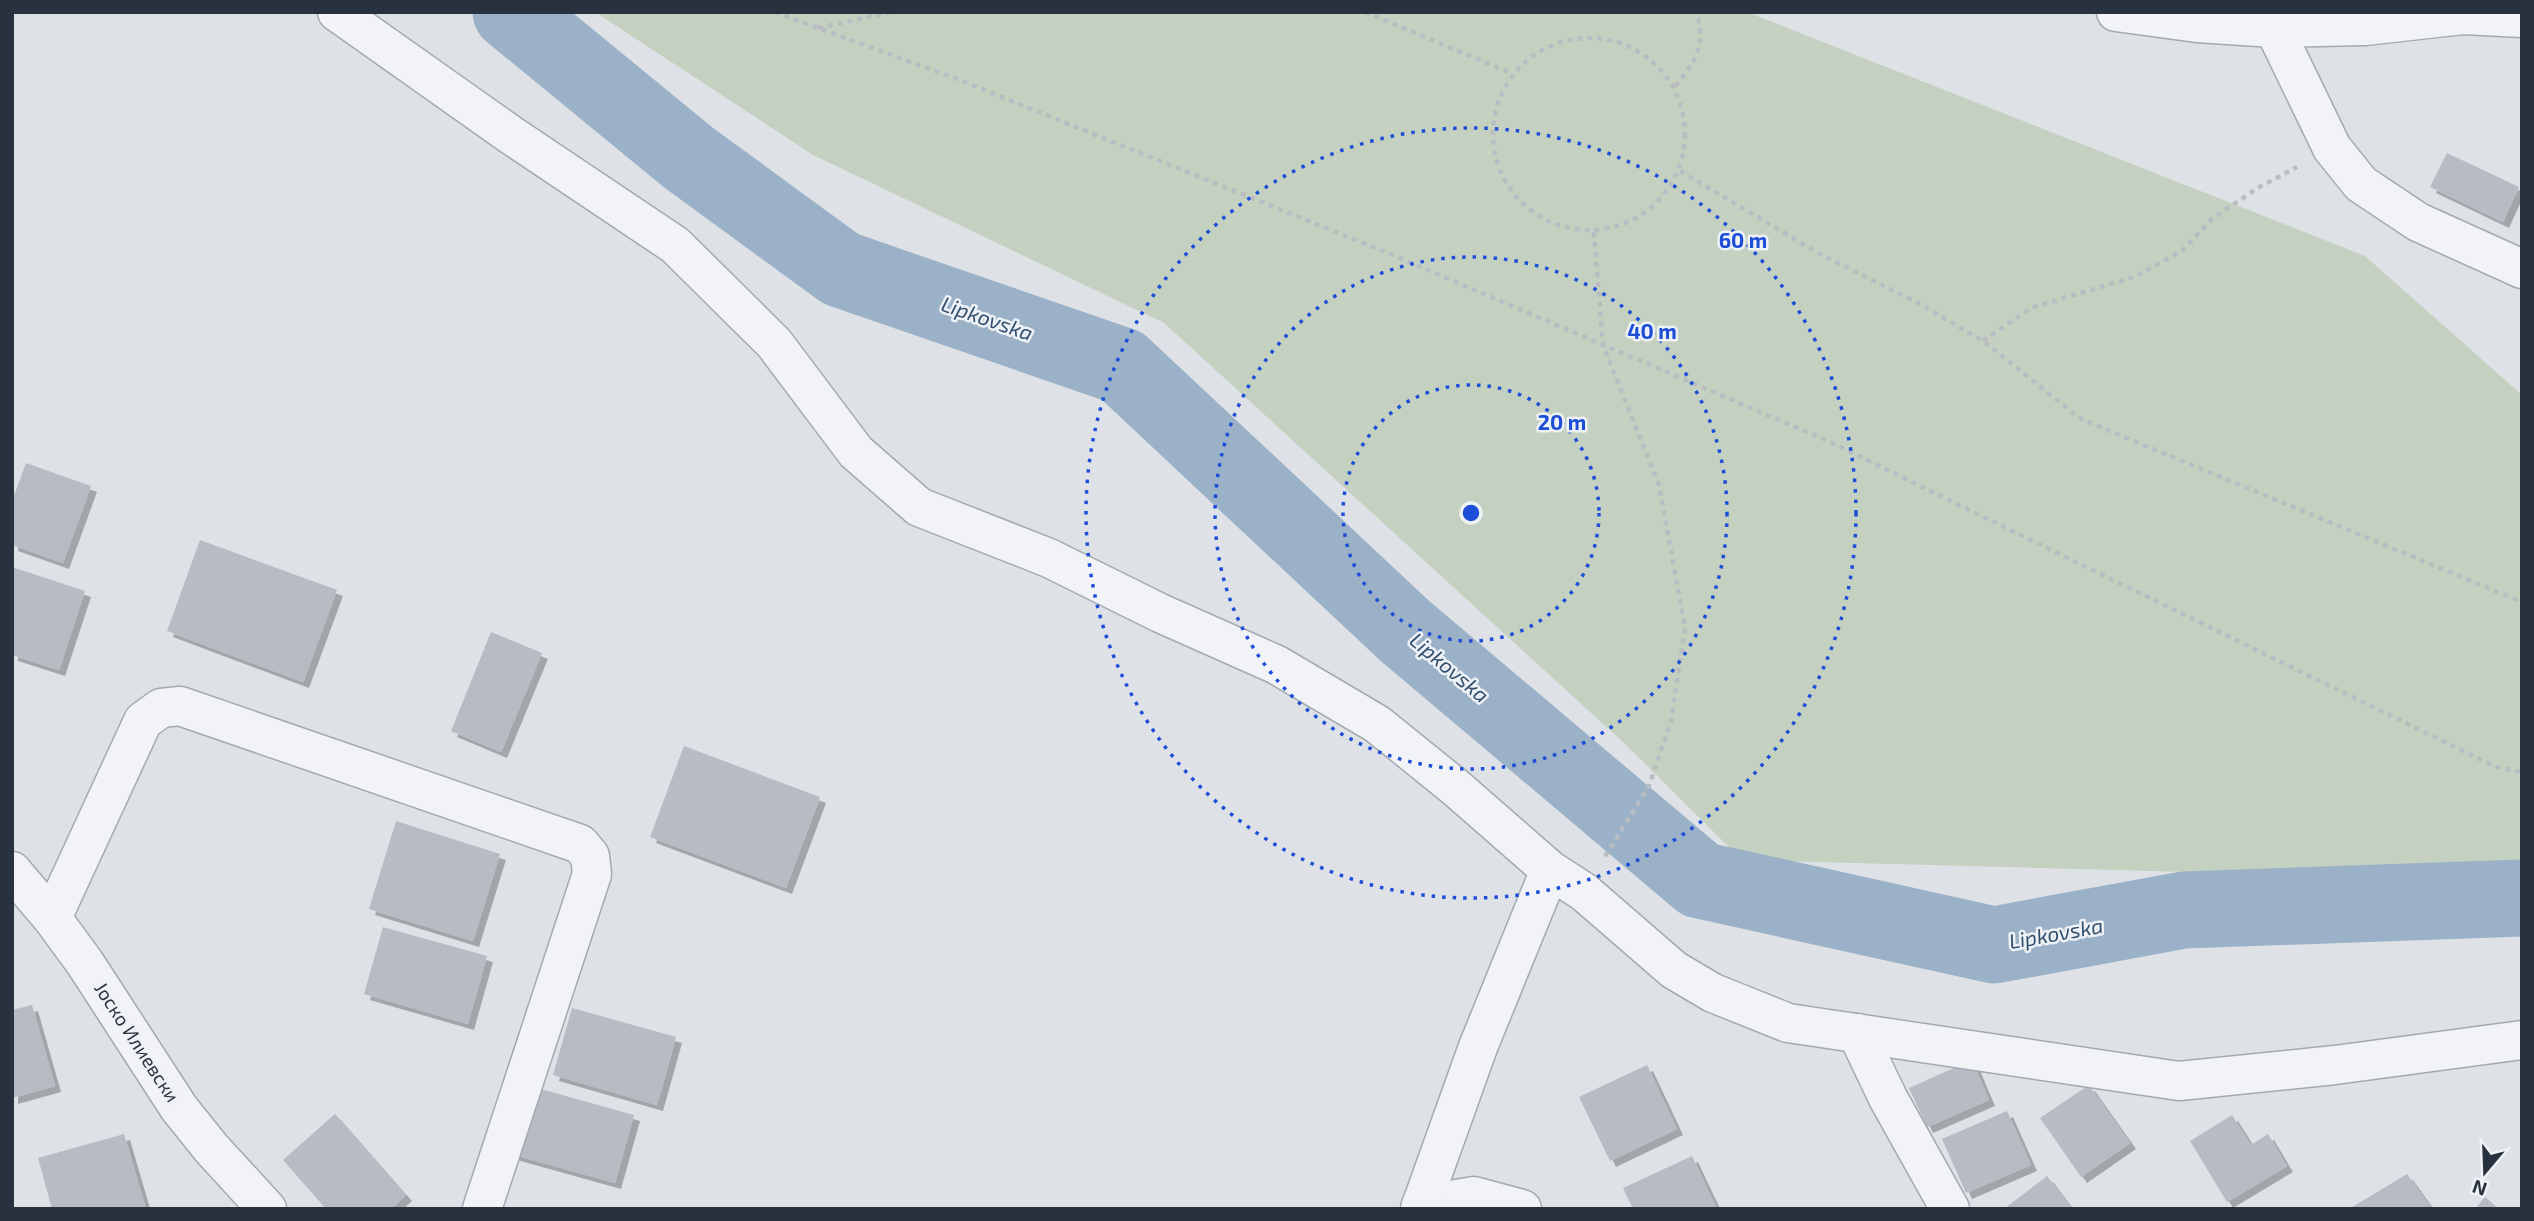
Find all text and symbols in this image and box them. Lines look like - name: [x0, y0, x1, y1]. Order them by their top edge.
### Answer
- text: 60 m: [1719, 227, 1767, 252]
- water label: Lipkovska: [938, 290, 1037, 345]
- text: 40 m: [1627, 318, 1677, 343]
- text: 20 m: [1538, 409, 1586, 434]
- centre of rings: [1459, 501, 1483, 525]
- water label: Lipkovska: [1406, 627, 1494, 707]
- water label: Lipkovska: [2007, 912, 2105, 953]
- street label: Јоско Илиевски: [90, 977, 185, 1106]
- north arrow: [2450, 1137, 2520, 1207]
- text: N: [2469, 1175, 2490, 1202]

